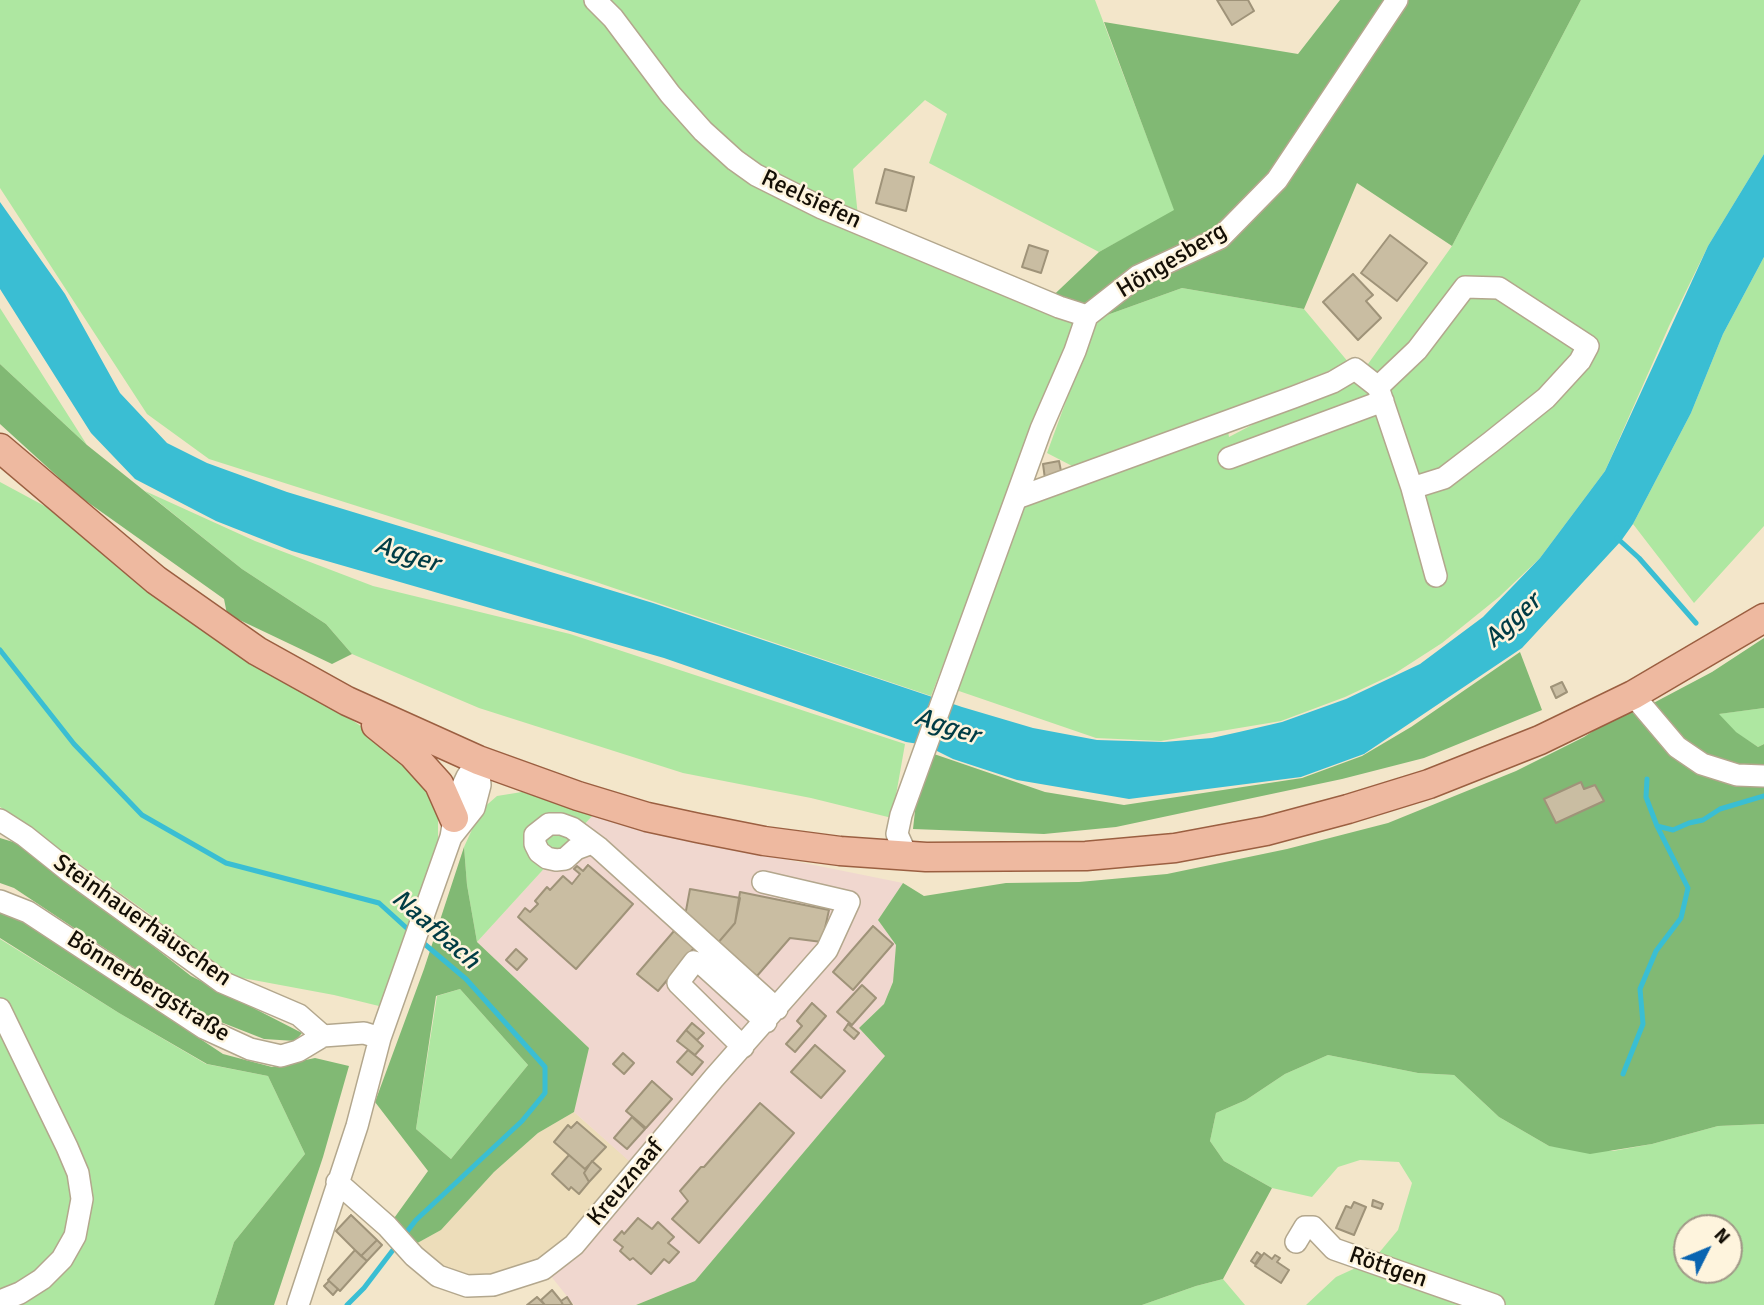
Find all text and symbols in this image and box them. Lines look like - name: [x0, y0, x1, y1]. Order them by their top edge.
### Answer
- street label: Reelsiefen: [756, 164, 866, 236]
- street label: Höngesberg: [1112, 217, 1232, 305]
- water label: Agger: [371, 530, 443, 580]
- water label: Agger: [1478, 587, 1548, 655]
- water label: Agger: [911, 702, 983, 752]
- street label: Steinhauerhäuschen: [47, 849, 237, 993]
- water label: Naafbach: [385, 883, 485, 977]
- street label: Bönnerbergstraße: [61, 925, 235, 1049]
- street label: Kreuznaaf: [582, 1134, 670, 1232]
- north arrow: [1673, 1214, 1743, 1284]
- text: N: [1709, 1223, 1735, 1249]
- street label: Röttgen: [1345, 1241, 1431, 1295]

